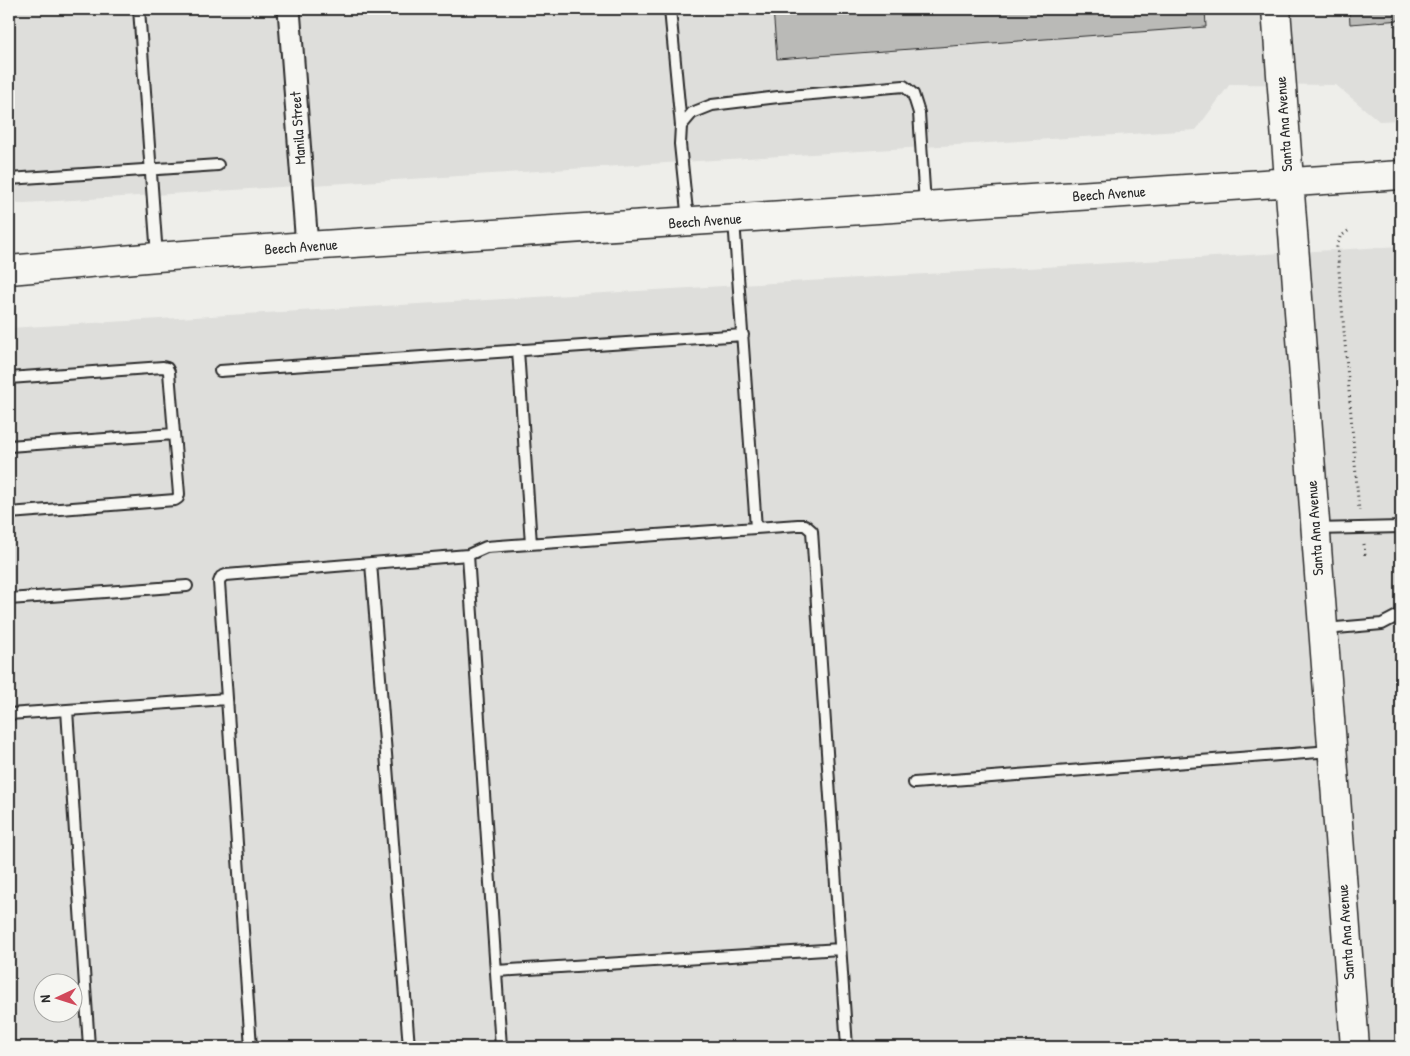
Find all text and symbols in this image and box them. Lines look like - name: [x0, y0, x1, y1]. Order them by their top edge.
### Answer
- street label: Santa Ana Avenue: [1270, 76, 1297, 172]
- street label: Manila Street: [284, 90, 311, 165]
- street label: Beech Avenue: [1072, 180, 1146, 207]
- street label: Beech Avenue: [668, 207, 742, 234]
- street label: Beech Avenue: [264, 233, 338, 260]
- street label: Santa Ana Avenue: [1301, 480, 1328, 576]
- street label: Santa Ana Avenue: [1332, 884, 1359, 980]
- north arrow: [32, 974, 82, 1024]
- text: N: [35, 994, 54, 1003]

